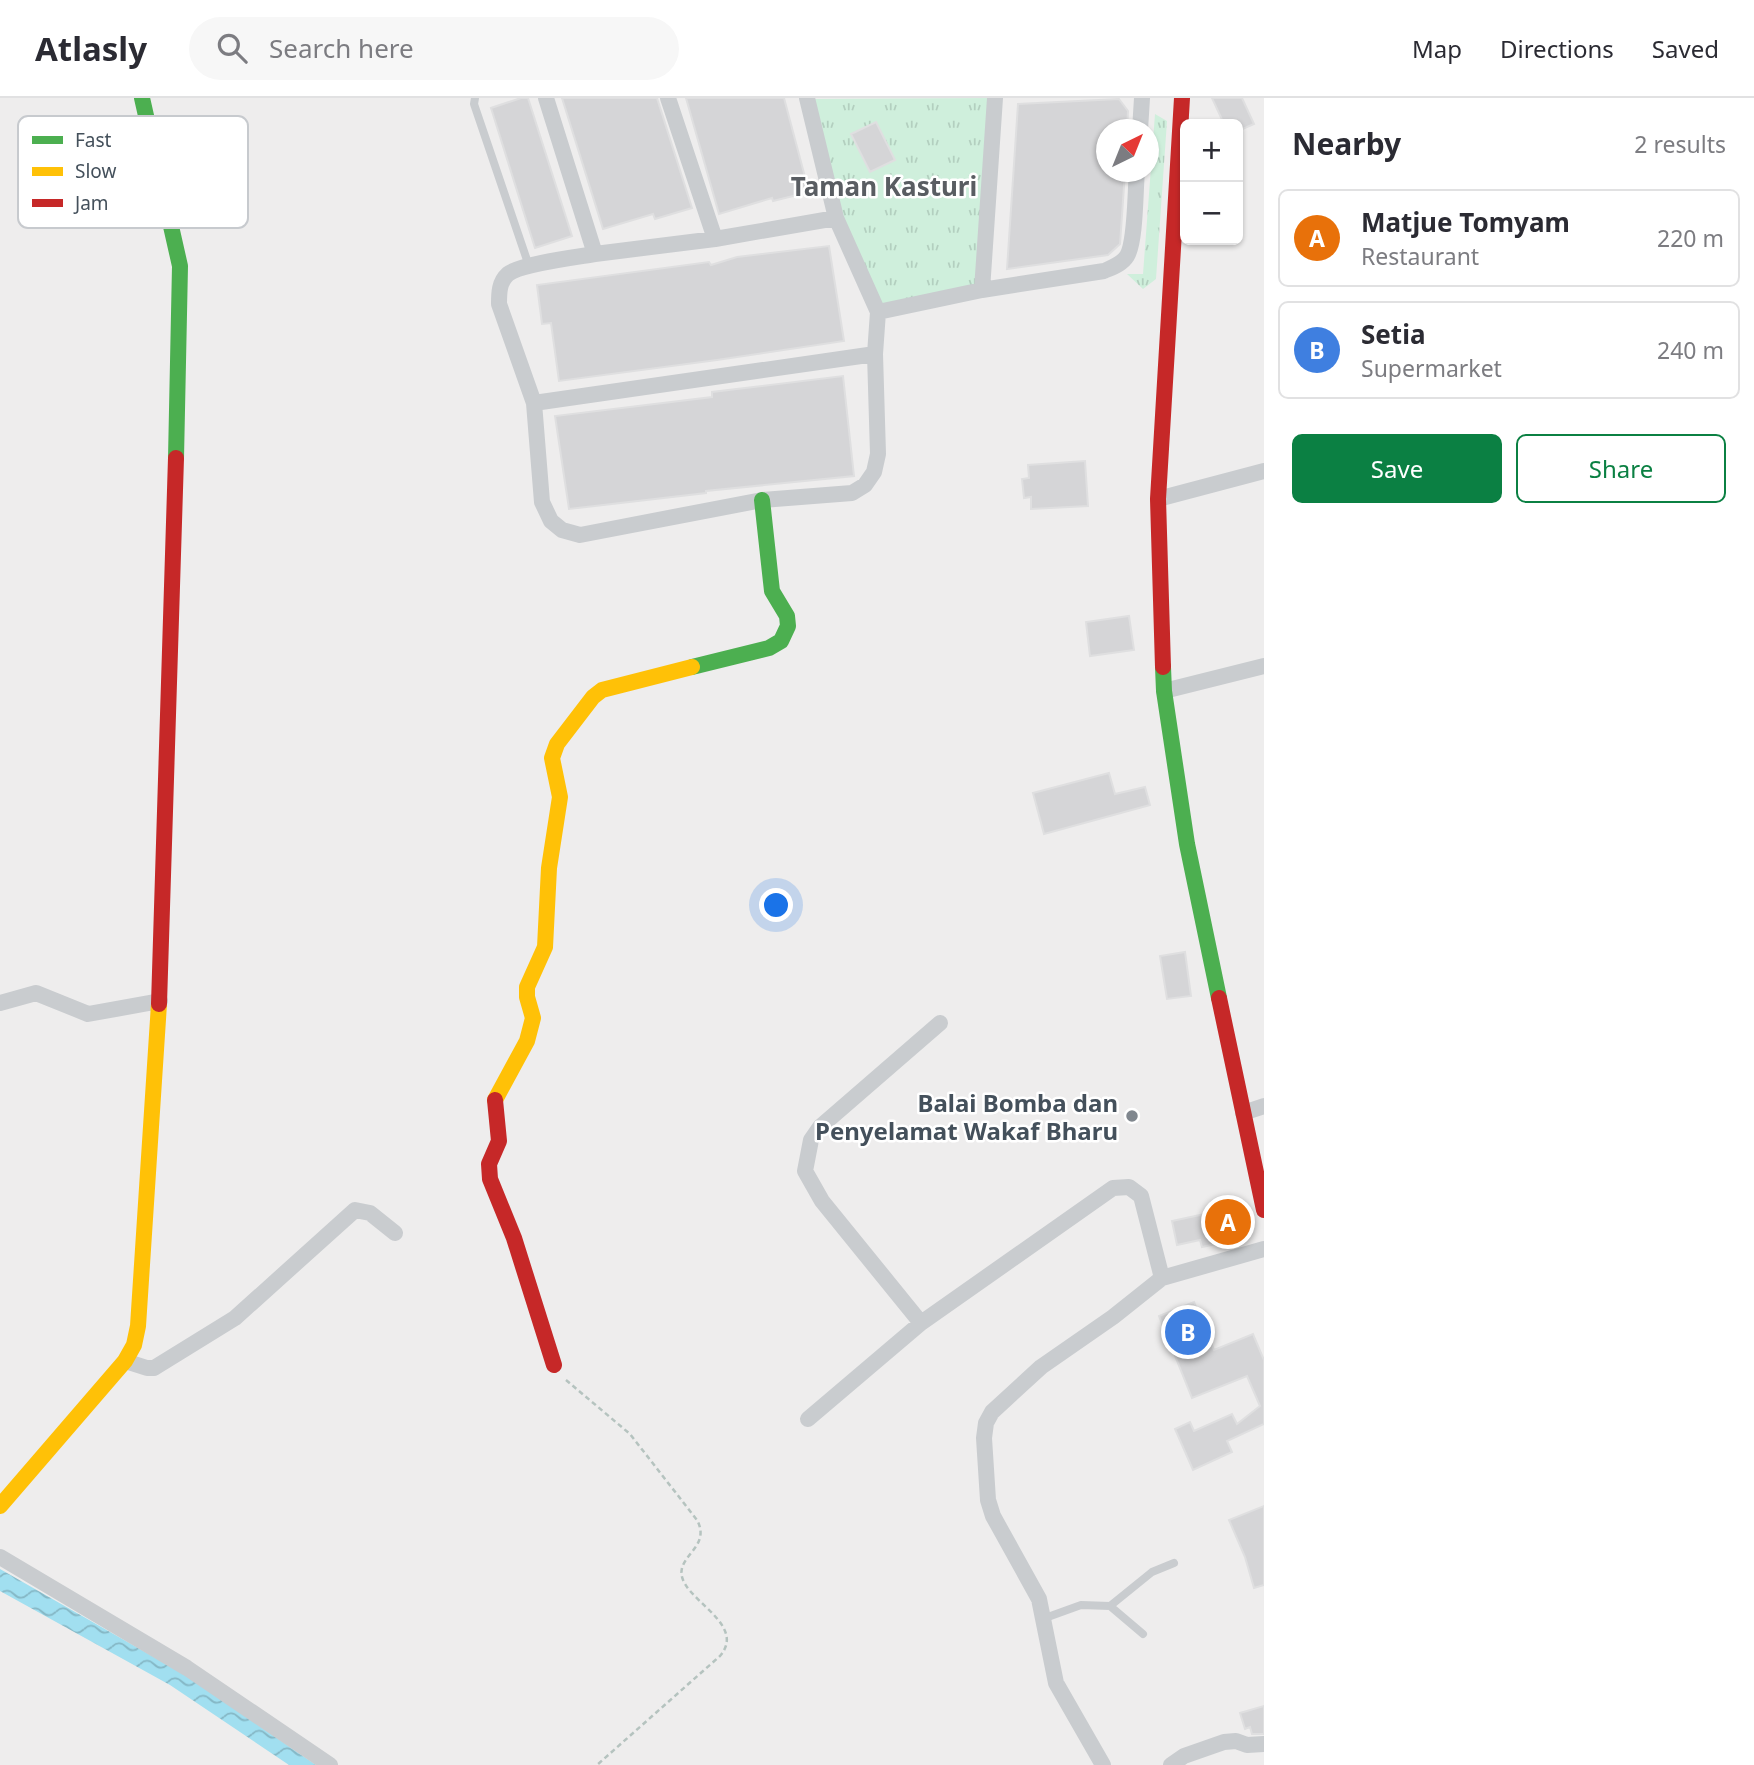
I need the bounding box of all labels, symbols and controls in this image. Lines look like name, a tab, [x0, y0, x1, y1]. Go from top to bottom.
search box	[189, 17, 679, 80]
text: Atlasly	[35, 26, 147, 71]
icon: search	[213, 29, 251, 67]
text: Search here	[269, 30, 414, 66]
text: Map	[1412, 32, 1462, 65]
text: Directions	[1500, 32, 1614, 65]
text: Saved	[1652, 32, 1719, 65]
legend	[18, 116, 248, 228]
north arrow	[1096, 119, 1159, 182]
map controls	[1180, 119, 1243, 245]
button: +	[1180, 119, 1243, 182]
text: Nearby	[1292, 123, 1401, 164]
text: Fast	[75, 127, 112, 153]
text: 2 results	[1634, 128, 1726, 160]
text: Slow	[75, 158, 116, 184]
district label: Taman Kasturi	[791, 168, 977, 204]
button: −	[1180, 182, 1243, 245]
text: Jam	[73, 190, 109, 216]
text: Matjue Tomyam	[1361, 204, 1570, 240]
text: A	[1309, 222, 1325, 254]
text: 220 m	[1657, 222, 1724, 254]
text: Restaurant	[1361, 240, 1479, 272]
text: Setia	[1361, 316, 1425, 352]
text: B	[1309, 334, 1325, 366]
text: 240 m	[1657, 334, 1724, 366]
text: Supermarket	[1361, 352, 1502, 384]
button: Save	[1292, 434, 1502, 503]
button: Share	[1516, 434, 1726, 503]
your location	[759, 888, 793, 922]
place label: Balai Bomba dan Penyelamat Wakaf Bharu	[815, 1086, 1118, 1147]
marker: Balai Bomba dan Penyelamat Wakaf Bharu	[1124, 1108, 1140, 1124]
pin: A	[1205, 1196, 1251, 1248]
pin: B	[1165, 1306, 1211, 1358]

